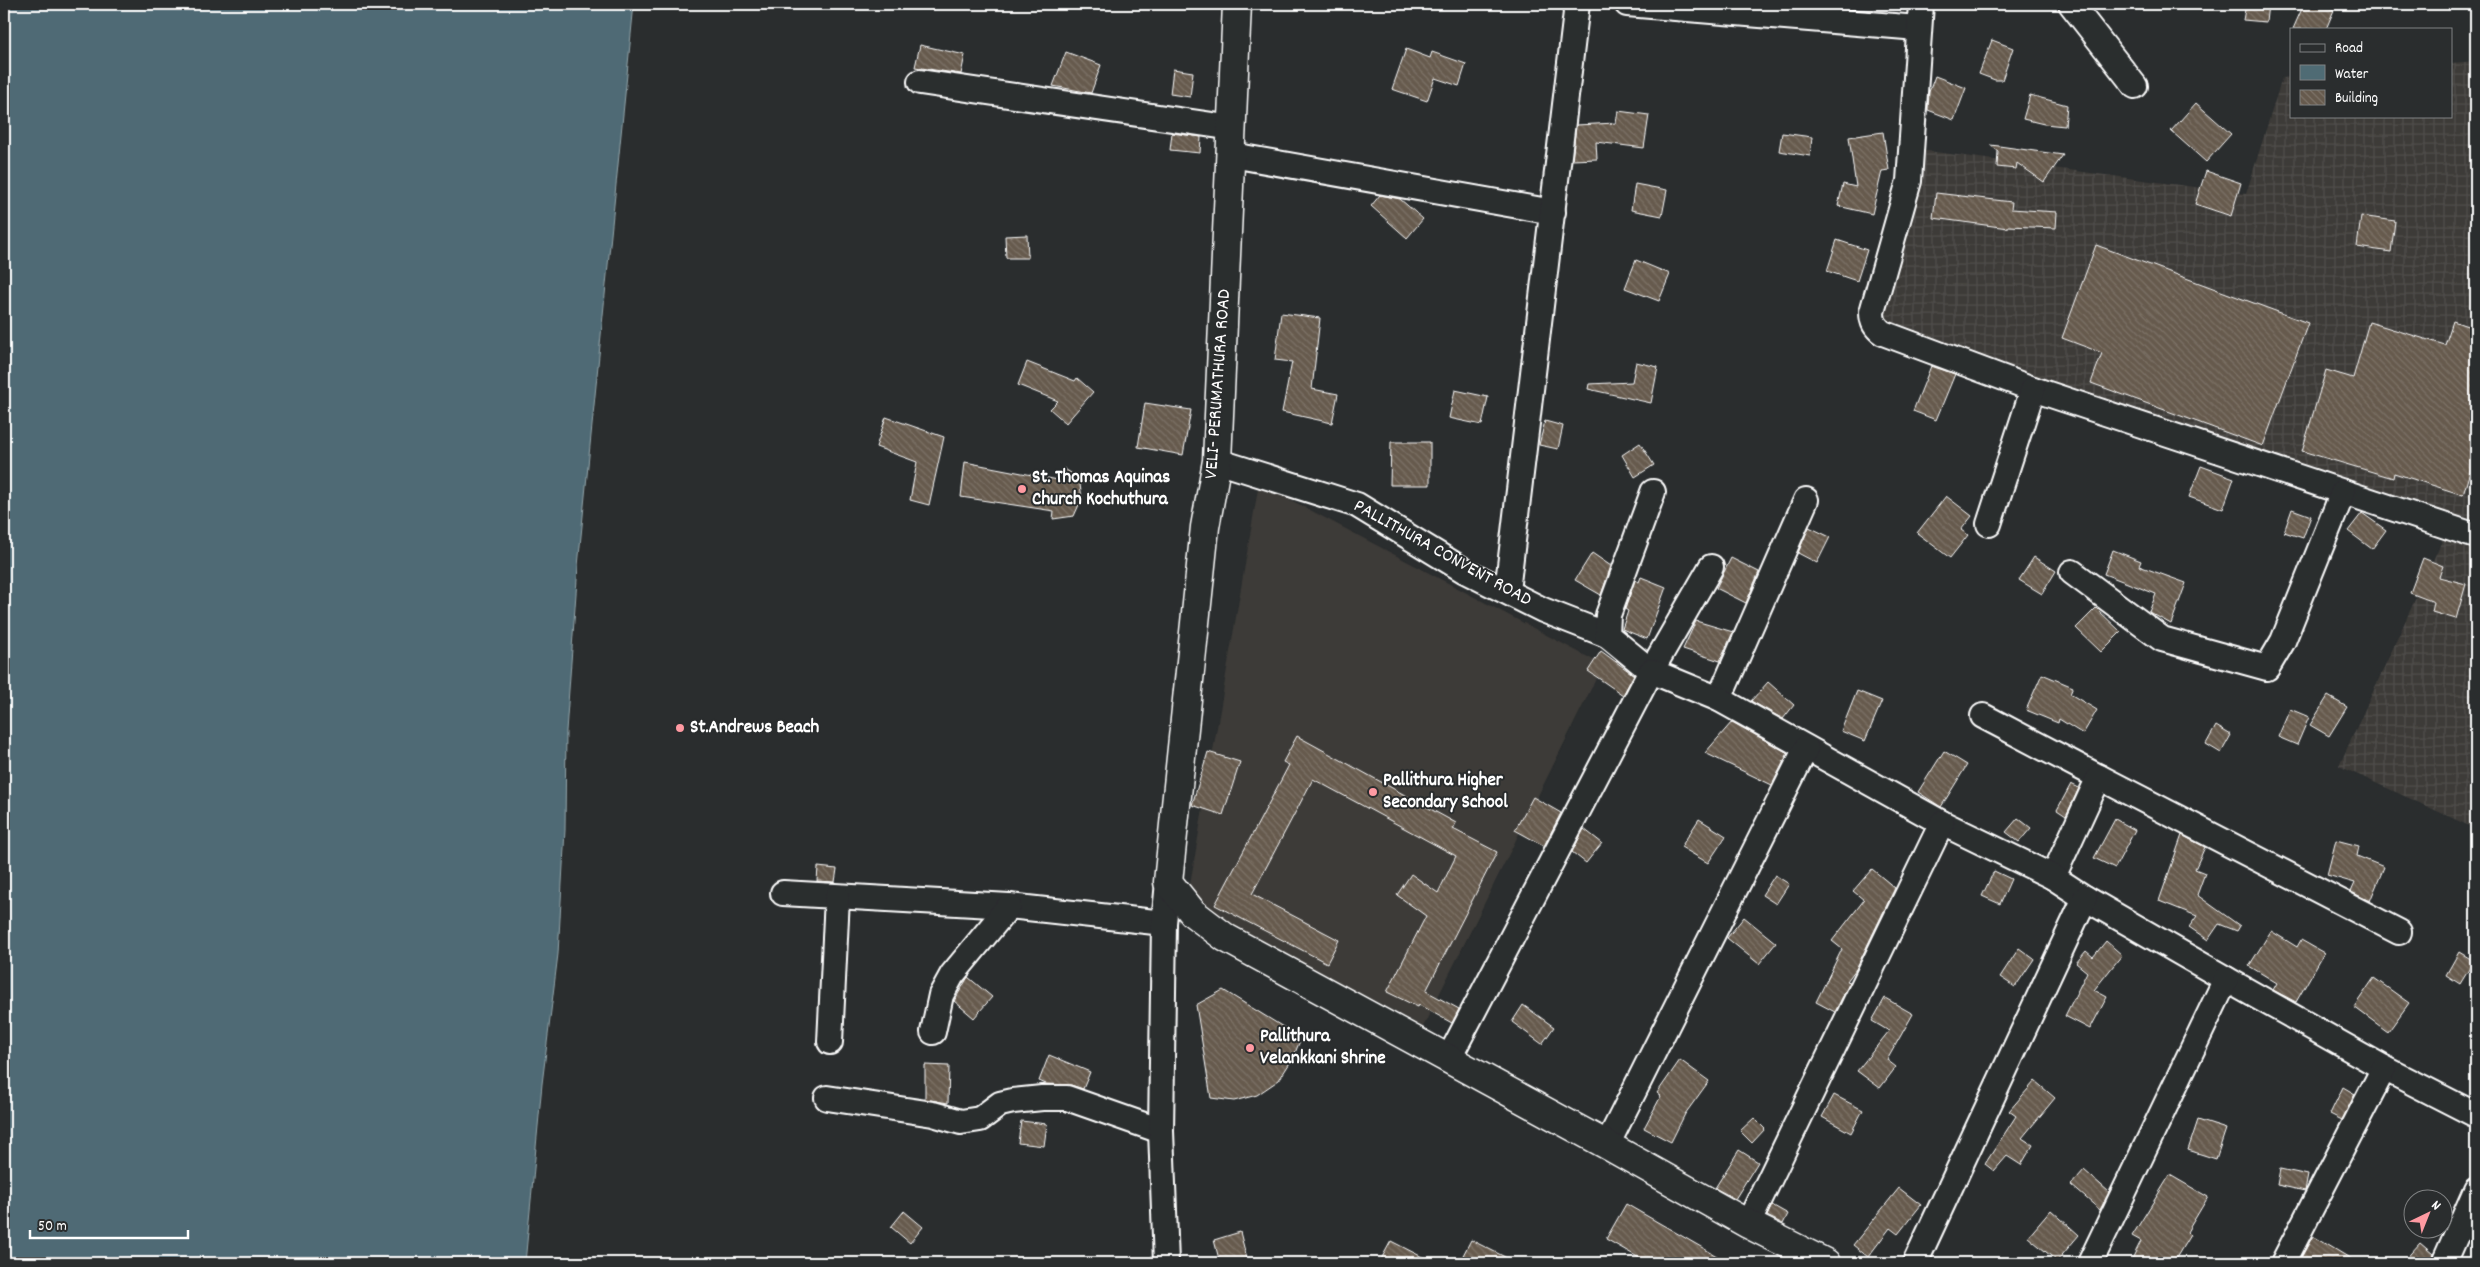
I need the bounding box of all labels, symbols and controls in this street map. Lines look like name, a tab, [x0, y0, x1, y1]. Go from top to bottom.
legend	[2290, 28, 2452, 118]
text: Road	[2335, 38, 2363, 60]
text: Water	[2335, 64, 2369, 86]
text: Building	[2335, 88, 2378, 110]
street label: VELI- PERUMATHURA ROAD	[1199, 288, 1239, 480]
place label: St. Thomas Aquinas Church Kochuthura	[1032, 465, 1170, 514]
marker: St. Thomas Aquinas Church Kochuthura	[1016, 483, 1028, 495]
street label: PALLITHURA CONVENT ROAD	[1348, 494, 1536, 614]
place label: St.Andrews Beach	[690, 715, 820, 742]
marker: St.Andrews Beach	[674, 722, 686, 734]
place label: Pallithura Higher Secondary School	[1383, 768, 1508, 817]
marker: Pallithura Higher Secondary School	[1367, 786, 1379, 798]
place label: Pallithura Velankkani Shrine	[1260, 1024, 1386, 1073]
marker: Pallithura Velankkani Shrine	[1244, 1042, 1256, 1054]
north arrow	[2402, 1190, 2452, 1240]
text: N	[2426, 1196, 2445, 1216]
scale bar	[30, 1207, 188, 1239]
text: 50 m	[38, 1216, 67, 1238]

